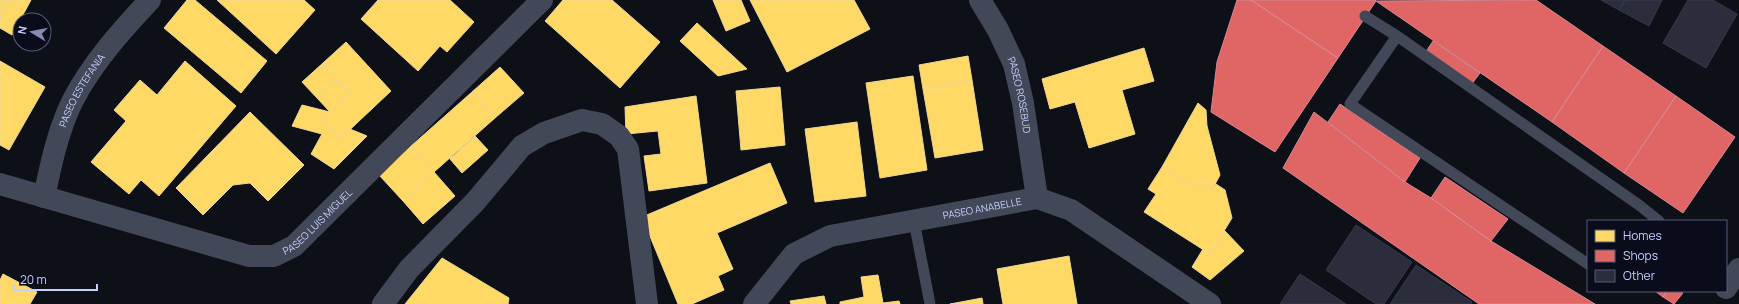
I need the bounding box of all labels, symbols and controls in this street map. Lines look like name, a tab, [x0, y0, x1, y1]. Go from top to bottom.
north arrow	[12, 12, 52, 52]
text: N	[14, 25, 30, 35]
street label: PASEO ESTEFANIA	[55, 50, 108, 129]
street label: PASEO ROSEBUD	[1004, 54, 1034, 134]
street label: PASEO LUIS MIGUEL	[280, 185, 355, 258]
street label: PASEO ANABELLE	[942, 194, 1023, 222]
legend	[1587, 220, 1727, 292]
text: Homes	[1623, 227, 1662, 244]
text: Shops	[1623, 247, 1658, 264]
scale bar	[14, 266, 97, 292]
text: Other	[1623, 267, 1656, 284]
text: 20 m	[20, 271, 47, 288]

